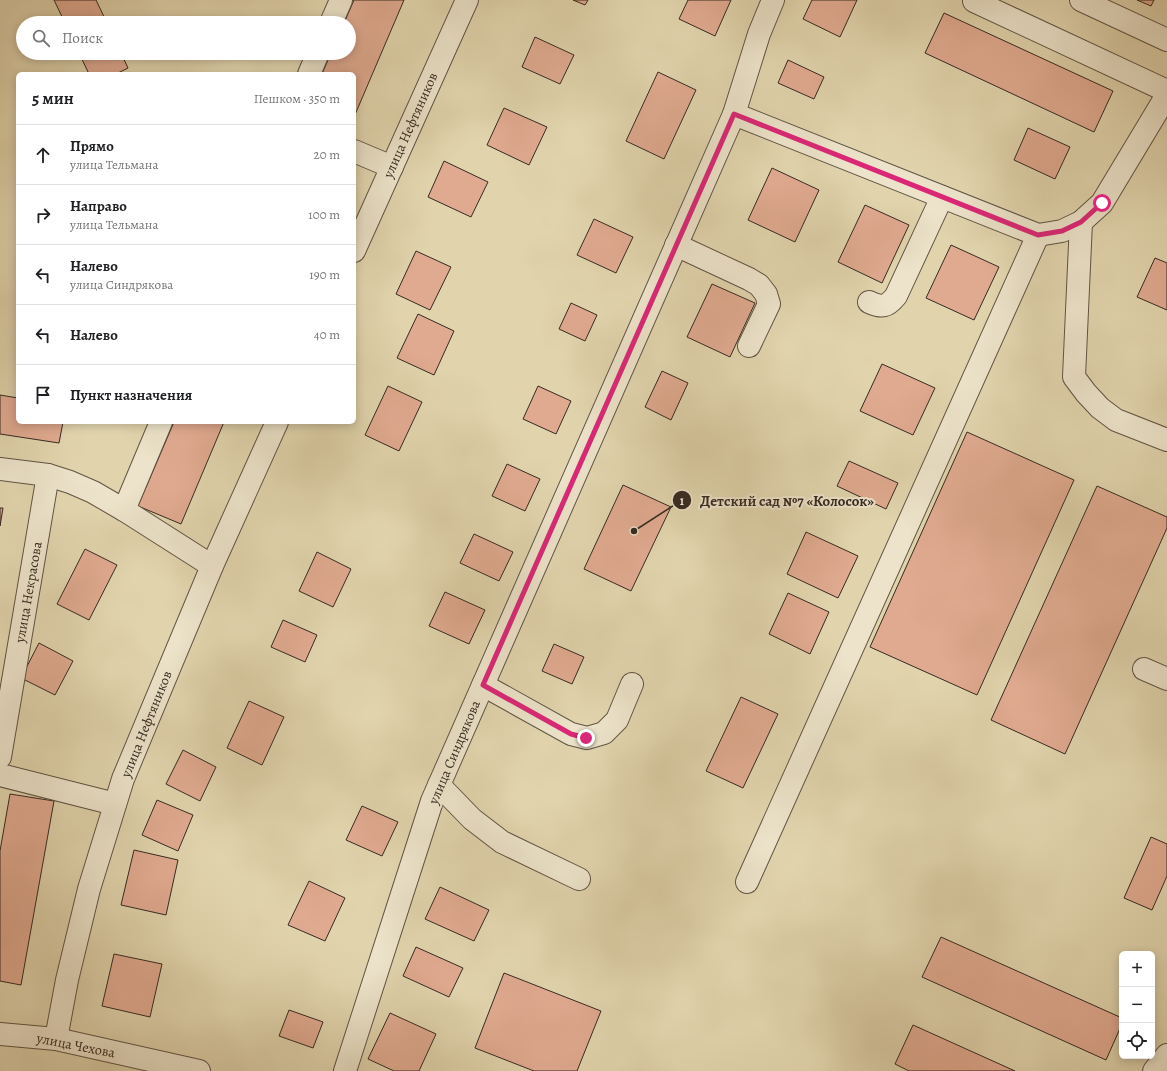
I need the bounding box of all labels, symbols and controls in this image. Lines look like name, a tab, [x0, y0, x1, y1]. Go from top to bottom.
search box	[16, 16, 356, 60]
icon: search	[30, 27, 52, 49]
text: Поиск	[62, 28, 103, 48]
street label: улица Нефтяников	[378, 69, 442, 182]
text: 5 мин	[32, 87, 74, 110]
text: Пешком · 350 m	[254, 90, 340, 107]
text: Прямо	[70, 136, 114, 156]
icon: ahead	[32, 144, 54, 166]
text: 20 m	[314, 146, 340, 163]
text: улица Тельмана	[70, 156, 158, 173]
route start	[1093, 194, 1111, 212]
text: Направо	[70, 196, 127, 216]
icon: right	[32, 204, 54, 226]
text: 100 m	[308, 206, 340, 223]
text: улица Тельмана	[70, 216, 158, 233]
text: Налево	[70, 256, 118, 276]
icon: left	[32, 264, 54, 286]
text: 190 m	[309, 266, 340, 283]
text: улица Синдрякова	[70, 276, 173, 293]
icon: left	[32, 324, 54, 346]
text: Налево	[70, 325, 118, 345]
text: 40 m	[314, 326, 340, 343]
icon: arrive	[32, 384, 54, 406]
text: Пункт назначения	[70, 385, 192, 405]
callout: Детский сад №7 «Колосок»	[672, 487, 882, 514]
text: Детский сад №7 «Колосок»	[700, 491, 874, 511]
text: 1	[680, 493, 685, 509]
street label: улица Некрасова	[10, 540, 47, 645]
street label: улица Нефтяников	[116, 668, 177, 781]
street label: улица Синдрякова	[424, 697, 485, 808]
route end	[577, 729, 595, 747]
map controls	[1119, 951, 1155, 1059]
button: +	[1119, 951, 1155, 987]
button: −	[1119, 987, 1155, 1023]
button: locate	[1119, 1023, 1155, 1059]
street label: улица Чехова	[34, 1028, 117, 1063]

